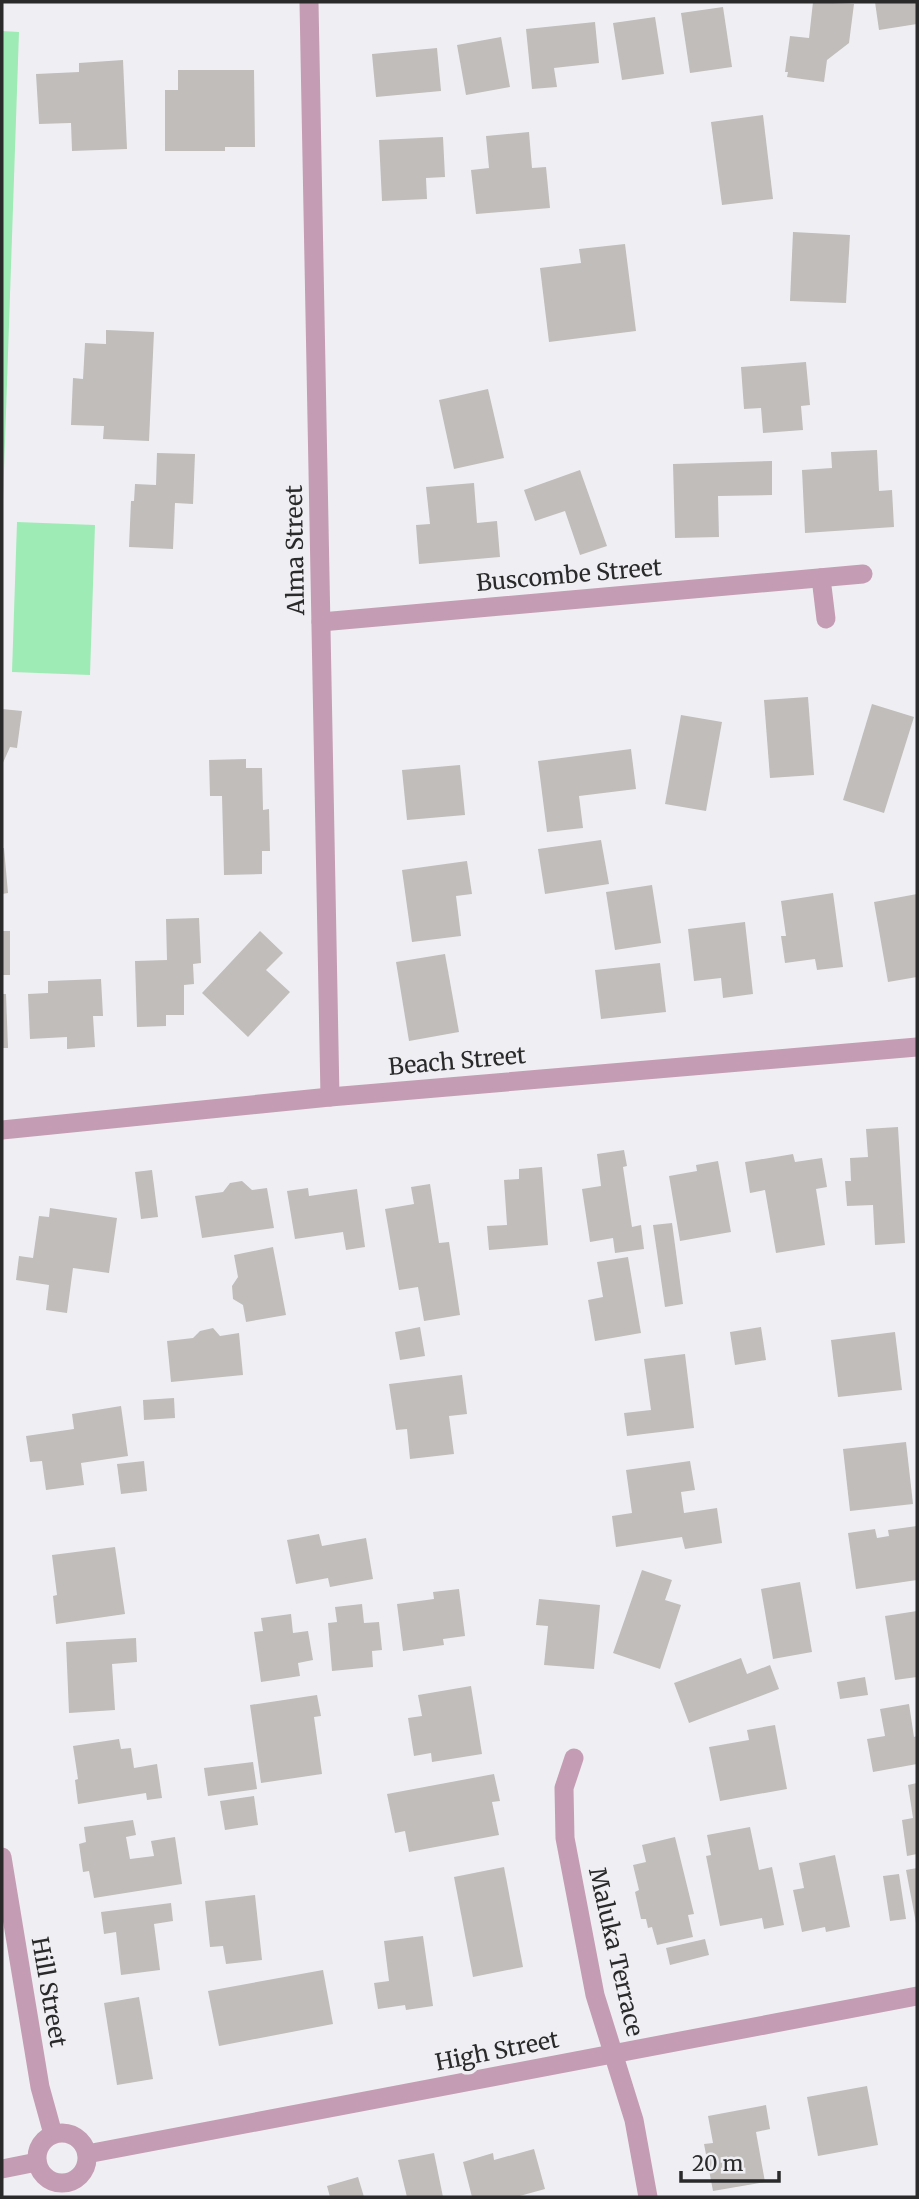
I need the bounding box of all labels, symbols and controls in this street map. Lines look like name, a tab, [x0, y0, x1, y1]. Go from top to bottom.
street label: Alma Street	[279, 485, 310, 616]
street label: Buscombe Street	[475, 552, 663, 597]
street label: Beach Street	[387, 1040, 527, 1081]
street label: Maluka Terrace	[583, 1865, 650, 2039]
street label: Hill Street	[26, 1935, 73, 2049]
street label: High Street	[432, 2024, 561, 2077]
scale bar	[681, 2140, 779, 2184]
text: 20 m	[692, 2150, 744, 2177]

